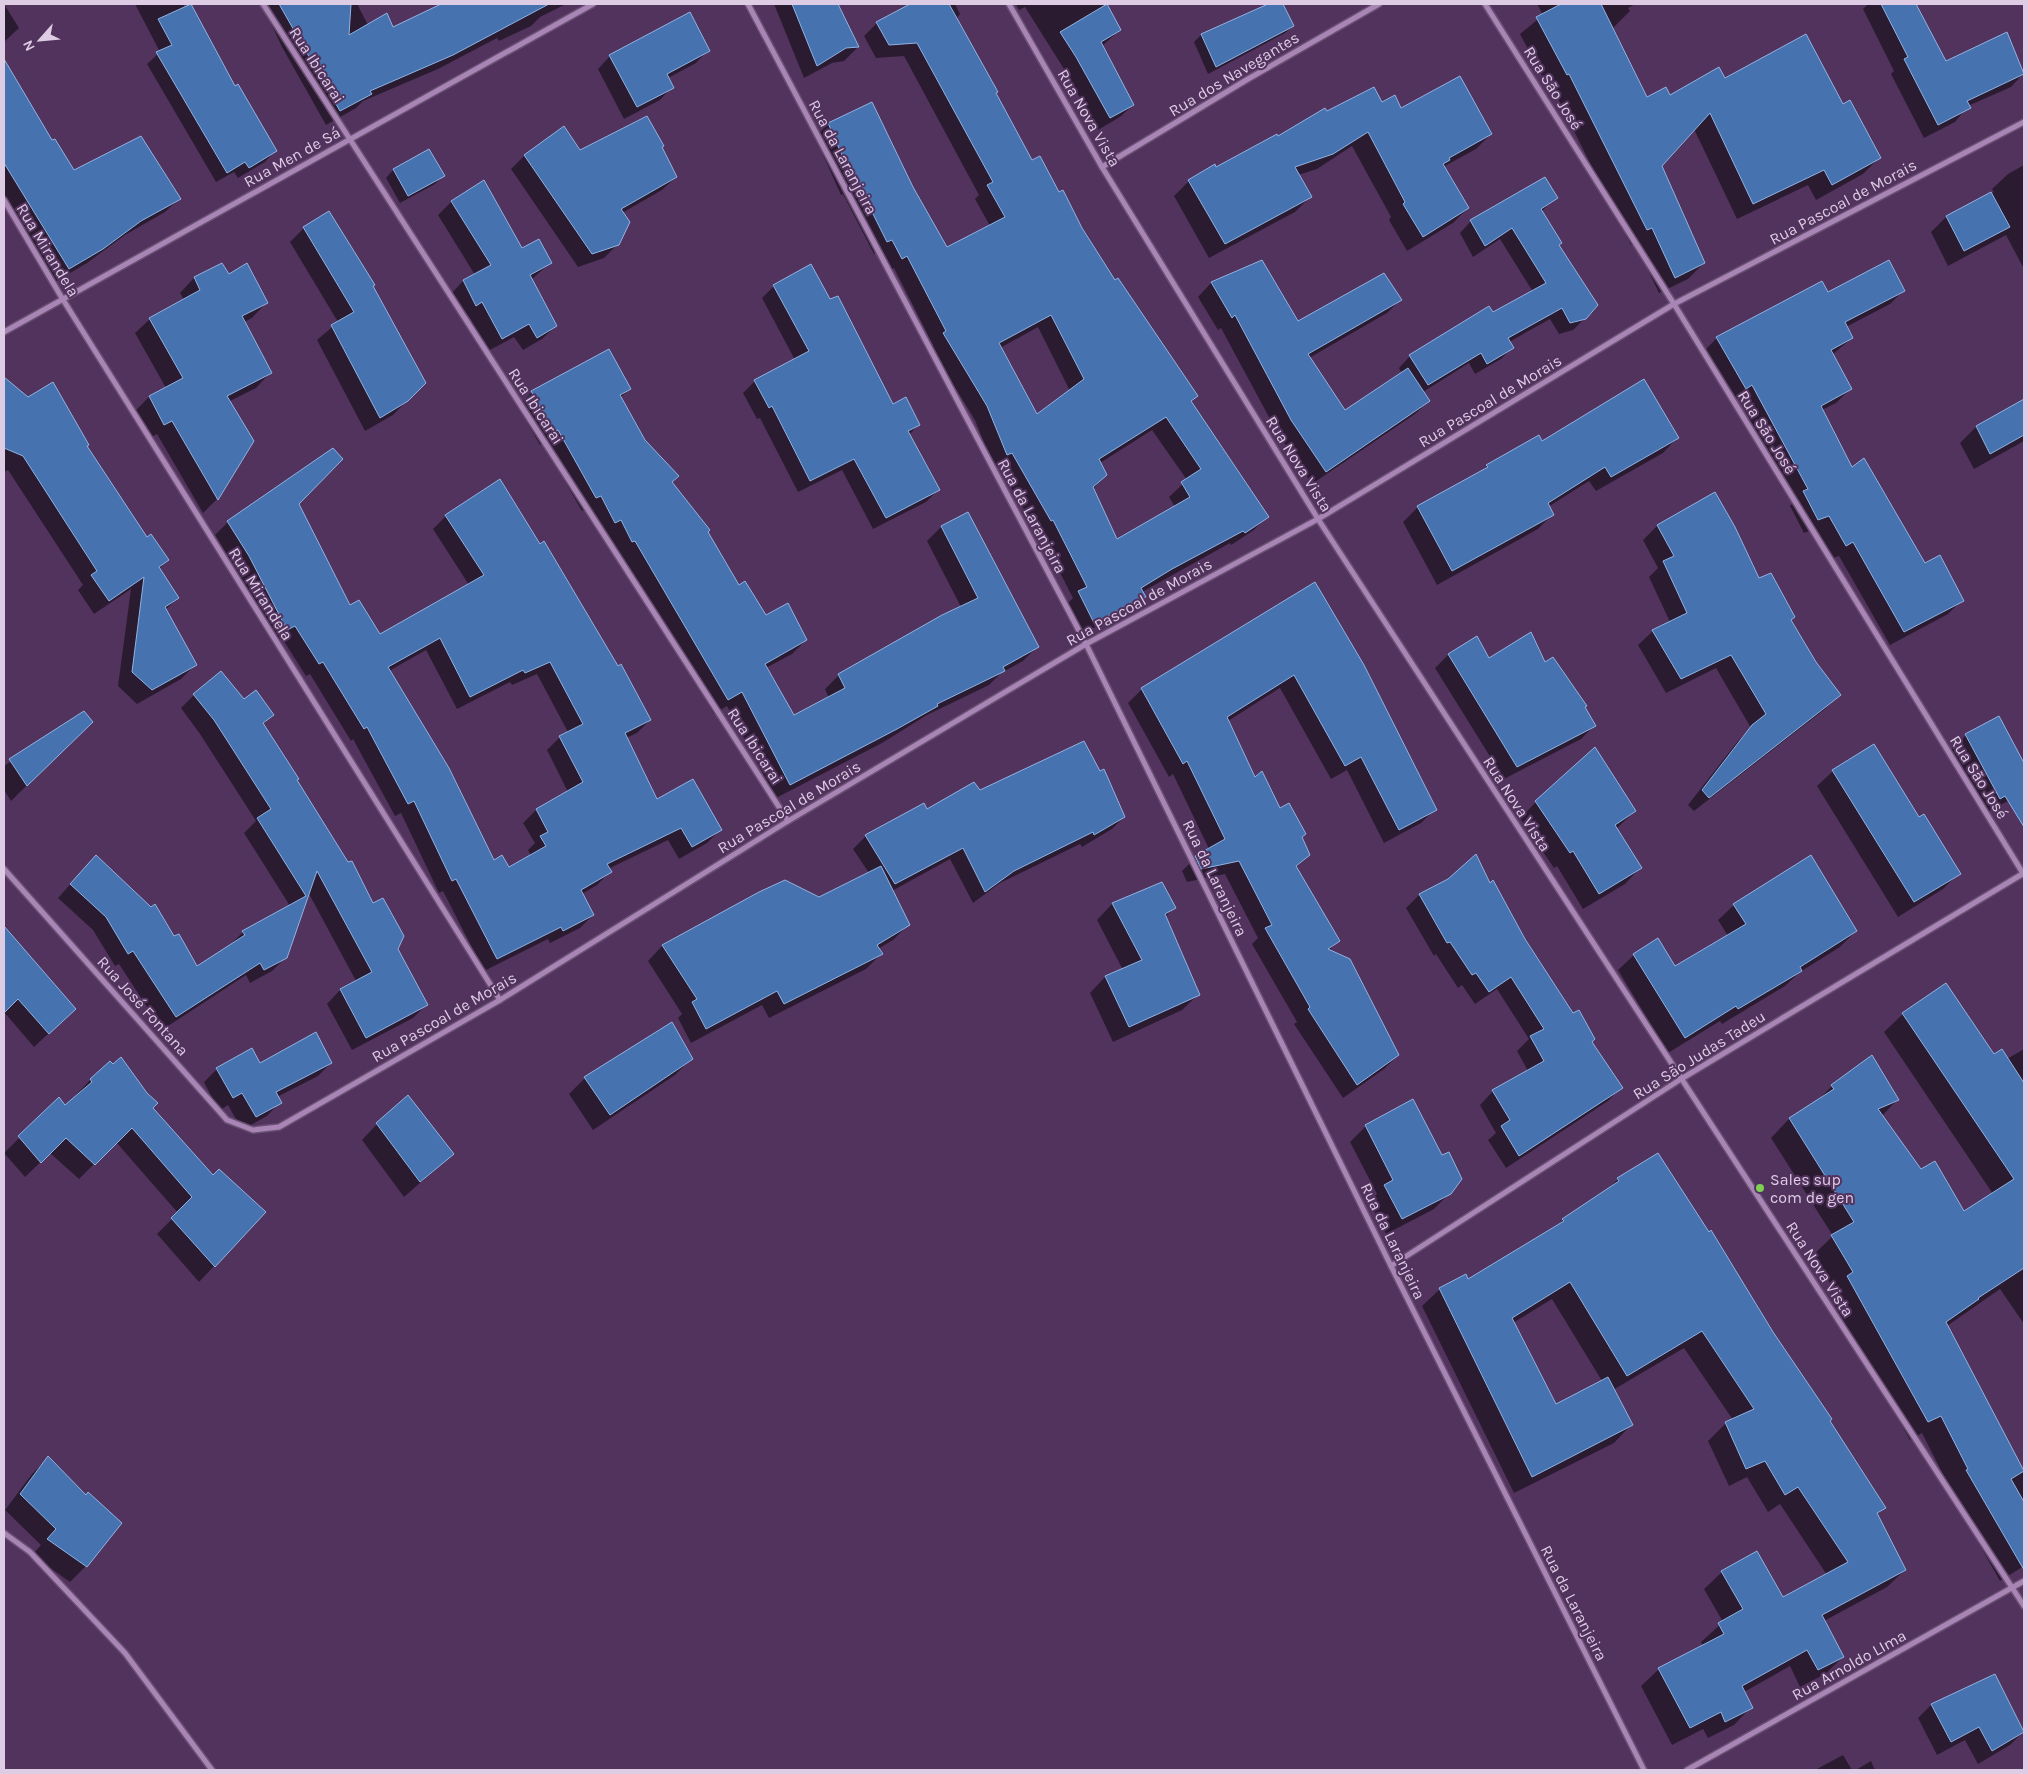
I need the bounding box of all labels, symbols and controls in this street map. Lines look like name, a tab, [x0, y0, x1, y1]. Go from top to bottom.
north arrow	[15, 15, 65, 65]
street label: Rua Ibicarai	[285, 23, 349, 107]
street label: Rua dos Navegantes	[1165, 28, 1303, 120]
text: N	[19, 37, 39, 54]
street label: Rua São José	[1520, 43, 1586, 133]
street label: Rua Nova Vista	[1053, 66, 1125, 170]
street label: Rua da Laranjeira	[805, 96, 881, 218]
street label: Rua Men de Sá	[240, 123, 344, 191]
street label: Rua Pascoal de Morais	[1766, 155, 1920, 249]
street label: Rua Mirandela	[13, 200, 83, 300]
street label: Rua Pascoal de Morais	[1415, 351, 1565, 451]
street label: Rua Ibicarai	[504, 364, 568, 448]
street label: Rua São José	[1734, 387, 1800, 477]
street label: Rua Nova Vista	[1262, 413, 1336, 515]
street label: Rua da Laranjeira	[994, 455, 1070, 577]
street label: Rua Mirandela	[225, 544, 297, 644]
street label: Rua Pascoal de Morais	[1063, 554, 1215, 650]
street label: Rua Ibicarai	[723, 704, 787, 788]
street label: Rua São José	[1946, 732, 2012, 822]
street label: Rua Nova Vista	[1479, 753, 1555, 855]
street label: Rua Pascoal de Morais	[714, 757, 864, 857]
street label: Rua da Laranjeira	[1179, 817, 1251, 939]
street label: Rua José Fontana	[93, 952, 193, 1060]
street label: Rua Pascoal de Morais	[368, 968, 520, 1066]
street label: Rua São Judas Tadeu	[1629, 1007, 1769, 1103]
place label: Sales sup com de gen	[1770, 1170, 1854, 1207]
street label: Rua da Laranjeira	[1357, 1180, 1429, 1302]
marker: Sales sup com de gen	[1754, 1182, 1766, 1194]
street label: Rua Nova Vista	[1782, 1218, 1858, 1320]
street label: Rua da Laranjeira	[1537, 1542, 1611, 1664]
street label: Rua Arnoldo LIma	[1789, 1626, 1909, 1704]

